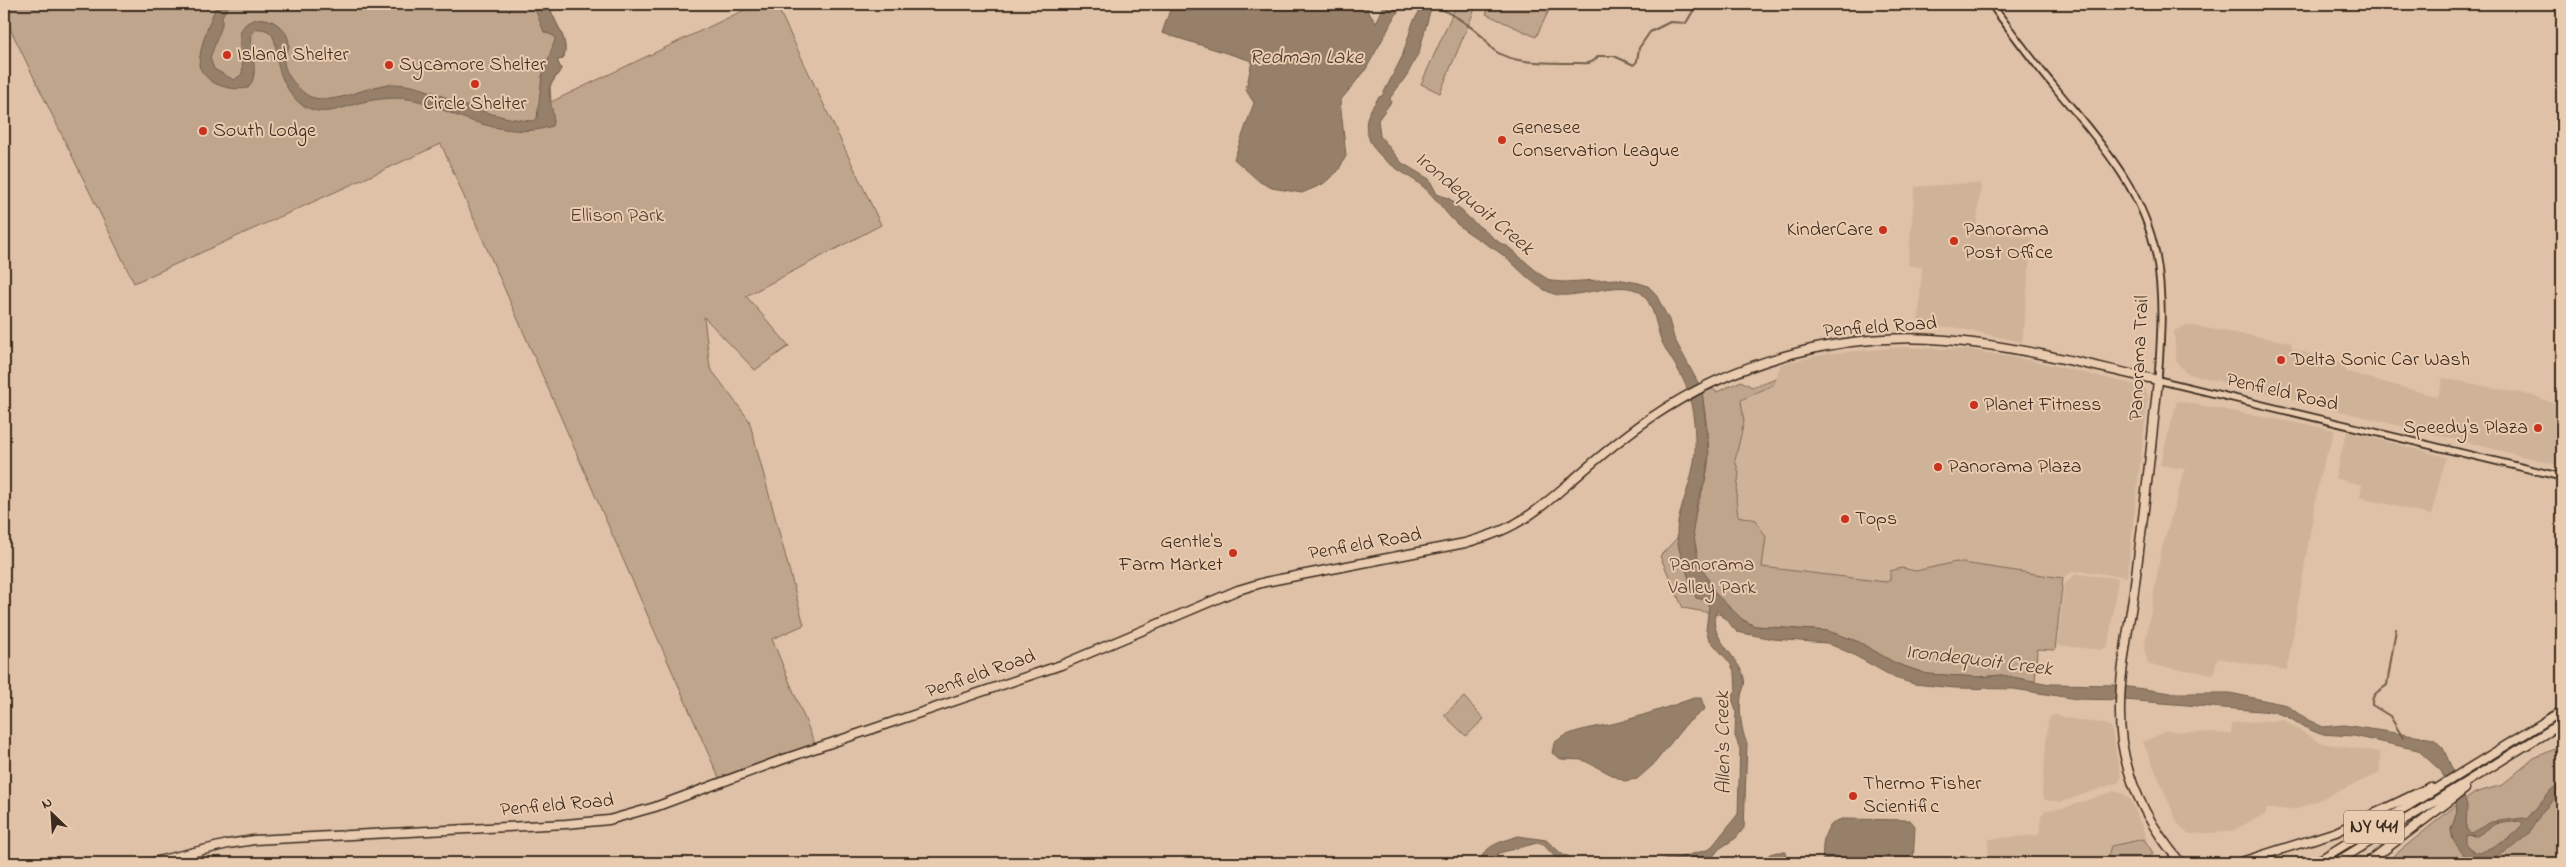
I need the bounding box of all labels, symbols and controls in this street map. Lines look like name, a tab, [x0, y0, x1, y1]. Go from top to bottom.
place label: Island Shelter	[237, 41, 349, 70]
water label: Redman Lake	[1249, 43, 1364, 73]
marker: Island Shelter	[221, 49, 233, 61]
place label: Sycamore Shelter	[399, 51, 547, 80]
marker: Sycamore Shelter	[383, 59, 395, 71]
marker: Circle Shelter	[469, 78, 481, 90]
place label: Circle Shelter	[423, 90, 528, 119]
place label: Genesee Conservation League	[1512, 114, 1679, 167]
place label: South Lodge	[213, 117, 316, 147]
marker: South Lodge	[197, 125, 209, 137]
marker: Genesee Conservation League	[1496, 134, 1508, 146]
water label: Irondequoit Creek	[1408, 145, 1541, 263]
park label: Ellison Park	[570, 202, 664, 231]
place label: KinderCare	[1787, 216, 1873, 245]
place label: Panorama Post Office	[1964, 216, 2053, 268]
marker: KinderCare	[1877, 224, 1889, 236]
marker: Panorama Post Office	[1948, 235, 1960, 247]
street label: Panorama Trail	[2122, 295, 2158, 421]
street label: Penfield Road	[1822, 310, 1938, 346]
place label: Delta Sonic Car Wash	[2290, 346, 2470, 375]
marker: Delta Sonic Car Wash	[2275, 354, 2287, 366]
street label: Penfield Road	[2223, 366, 2341, 420]
place label: Planet Fitness	[1984, 391, 2102, 420]
marker: Planet Fitness	[1968, 399, 1980, 411]
place label: Speedy's Plaza	[2403, 414, 2528, 443]
marker: Speedy's Plaza	[2532, 422, 2544, 434]
place label: Panorama Plaza	[1948, 453, 2081, 482]
marker: Panorama Plaza	[1932, 461, 1944, 473]
place label: Tops	[1855, 505, 1897, 534]
marker: Tops	[1839, 513, 1851, 525]
street label: Penfield Road	[1306, 521, 1424, 569]
place label: Gentle's Farm Market	[1118, 528, 1223, 580]
marker: Gentle's Farm Market	[1227, 547, 1239, 559]
park label: Panorama Valley Park	[1667, 551, 1756, 603]
water label: Irondequoit Creek	[1904, 637, 2055, 685]
street label: Penfield Road	[922, 643, 1040, 707]
water label: Allen's Creek	[1708, 690, 1740, 795]
place label: Thermo Fisher Scientific	[1863, 770, 1982, 822]
street label: Penfield Road	[499, 787, 615, 825]
north arrow	[28, 790, 78, 840]
marker: Thermo Fisher Scientific	[1847, 790, 1859, 802]
text: N	[38, 792, 56, 815]
road number: NY 441	[2344, 810, 2404, 844]

